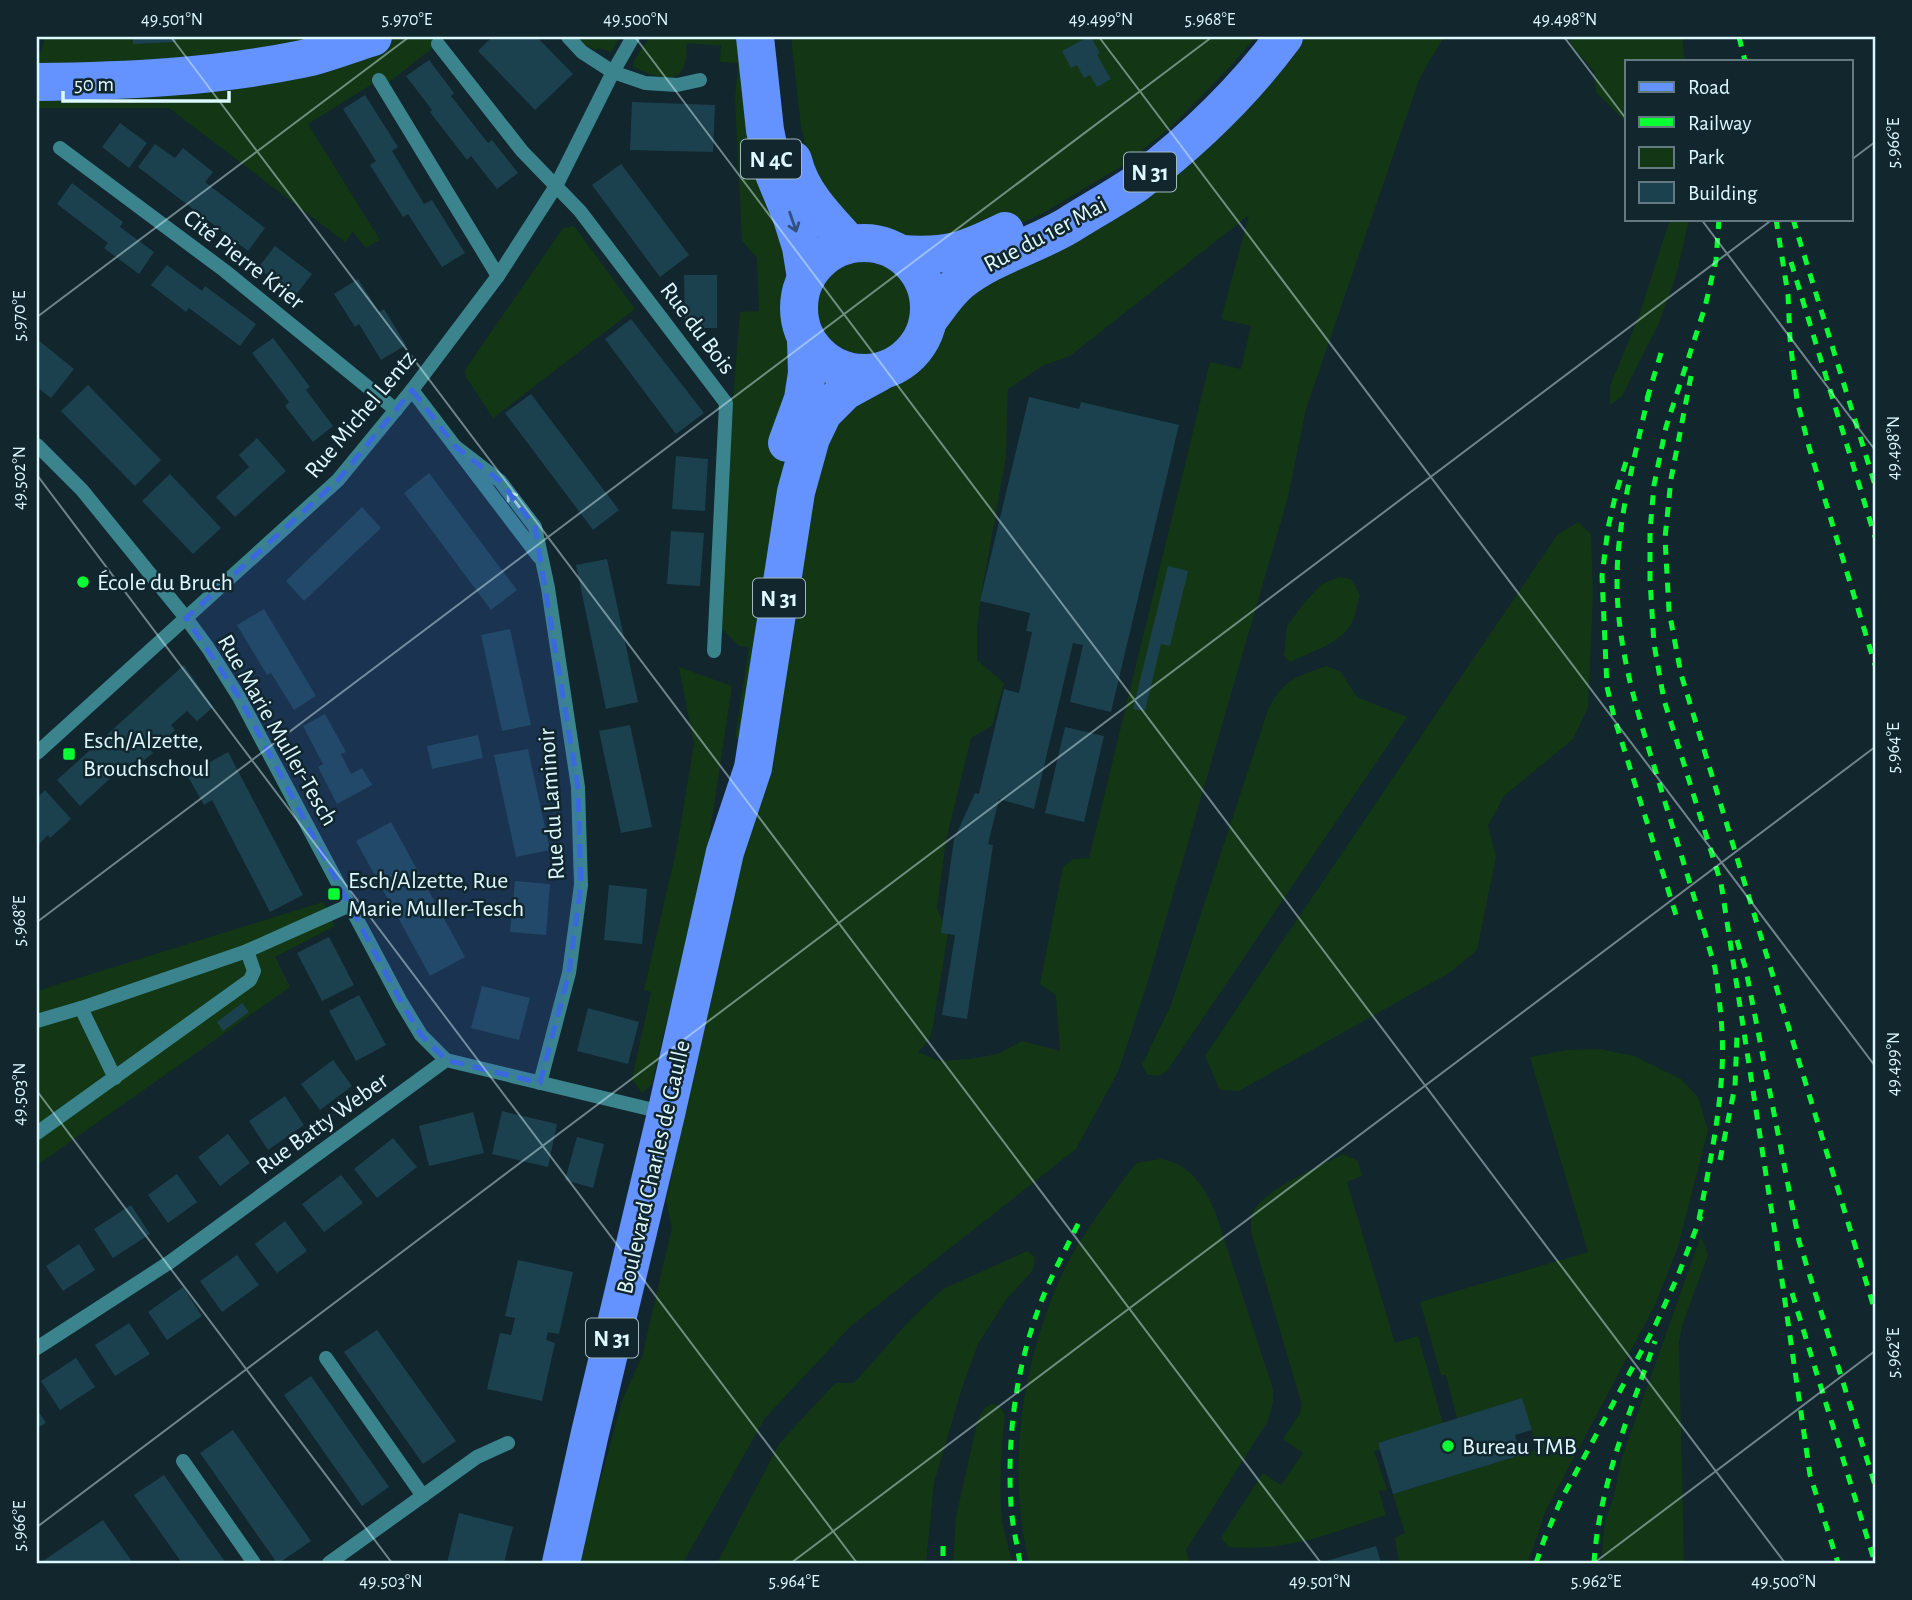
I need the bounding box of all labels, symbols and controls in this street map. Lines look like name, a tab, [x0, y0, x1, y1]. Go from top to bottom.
text: 49.501°N	[141, 11, 203, 29]
text: 5.970°E	[381, 11, 433, 29]
text: 49.500°N	[603, 11, 669, 29]
text: 49.499°N	[1069, 11, 1133, 29]
text: 5.968°E	[1184, 11, 1236, 29]
text: 49.498°N	[1533, 11, 1597, 29]
scale bar	[63, 60, 229, 104]
legend	[1625, 60, 1853, 220]
text: 50 m	[74, 74, 114, 95]
text: Road	[1688, 77, 1730, 98]
text: Railway	[1688, 113, 1751, 134]
text: 5.966°E	[1885, 117, 1903, 168]
road number: N 4C	[741, 140, 801, 178]
text: Park	[1688, 147, 1725, 168]
road number: N 31	[1124, 153, 1176, 192]
text: Building	[1688, 183, 1758, 204]
street label: Rue du 1er Mai	[980, 193, 1111, 277]
street label: Cité Pierre Krier	[179, 205, 308, 314]
one-way arrow	[788, 211, 800, 233]
street label: Rue du Bois	[655, 278, 739, 379]
text: 5.970°E	[11, 290, 29, 342]
street label: Rue Michel Lentz	[301, 346, 421, 483]
text: 49.498°N	[1885, 416, 1903, 480]
text: 49.502°N	[11, 446, 29, 510]
one-way arrow	[507, 491, 521, 510]
place label: École du Bruch	[97, 569, 233, 595]
marker: École du Bruch	[75, 574, 91, 590]
road number: N 31	[753, 578, 805, 618]
street label: Rue Marie Muller-Tesch	[213, 631, 342, 830]
text: 5.964°E	[1885, 722, 1903, 774]
street label: Rue du Laminoir	[535, 727, 569, 881]
place label: Esch/Alzette, Brouchschoul	[83, 729, 210, 781]
marker: Esch/Alzette, Brouchschoul	[61, 746, 77, 762]
place label: Esch/Alzette, Rue Marie Muller-Tesch	[348, 869, 524, 921]
marker: Esch/Alzette, Rue Marie Muller-Tesch	[326, 886, 342, 902]
text: 5.968°E	[11, 895, 29, 947]
text: 49.499°N	[1885, 1032, 1903, 1096]
street label: Boulevard Charles de Gaulle	[613, 1038, 695, 1296]
text: 49.503°N	[11, 1062, 29, 1126]
street label: Rue Batty Weber	[252, 1068, 393, 1179]
road number: N 31	[586, 1318, 638, 1358]
text: 5.962°E	[1885, 1327, 1903, 1378]
place label: Bureau TMB	[1462, 1435, 1577, 1459]
marker: Bureau TMB	[1440, 1438, 1456, 1454]
text: 5.966°E	[11, 1500, 29, 1551]
text: 49.503°N	[359, 1573, 423, 1591]
text: 5.964°E	[768, 1573, 820, 1591]
text: 49.501°N	[1289, 1573, 1351, 1591]
text: 5.962°E	[1571, 1573, 1622, 1591]
text: 49.500°N	[1751, 1573, 1817, 1591]

